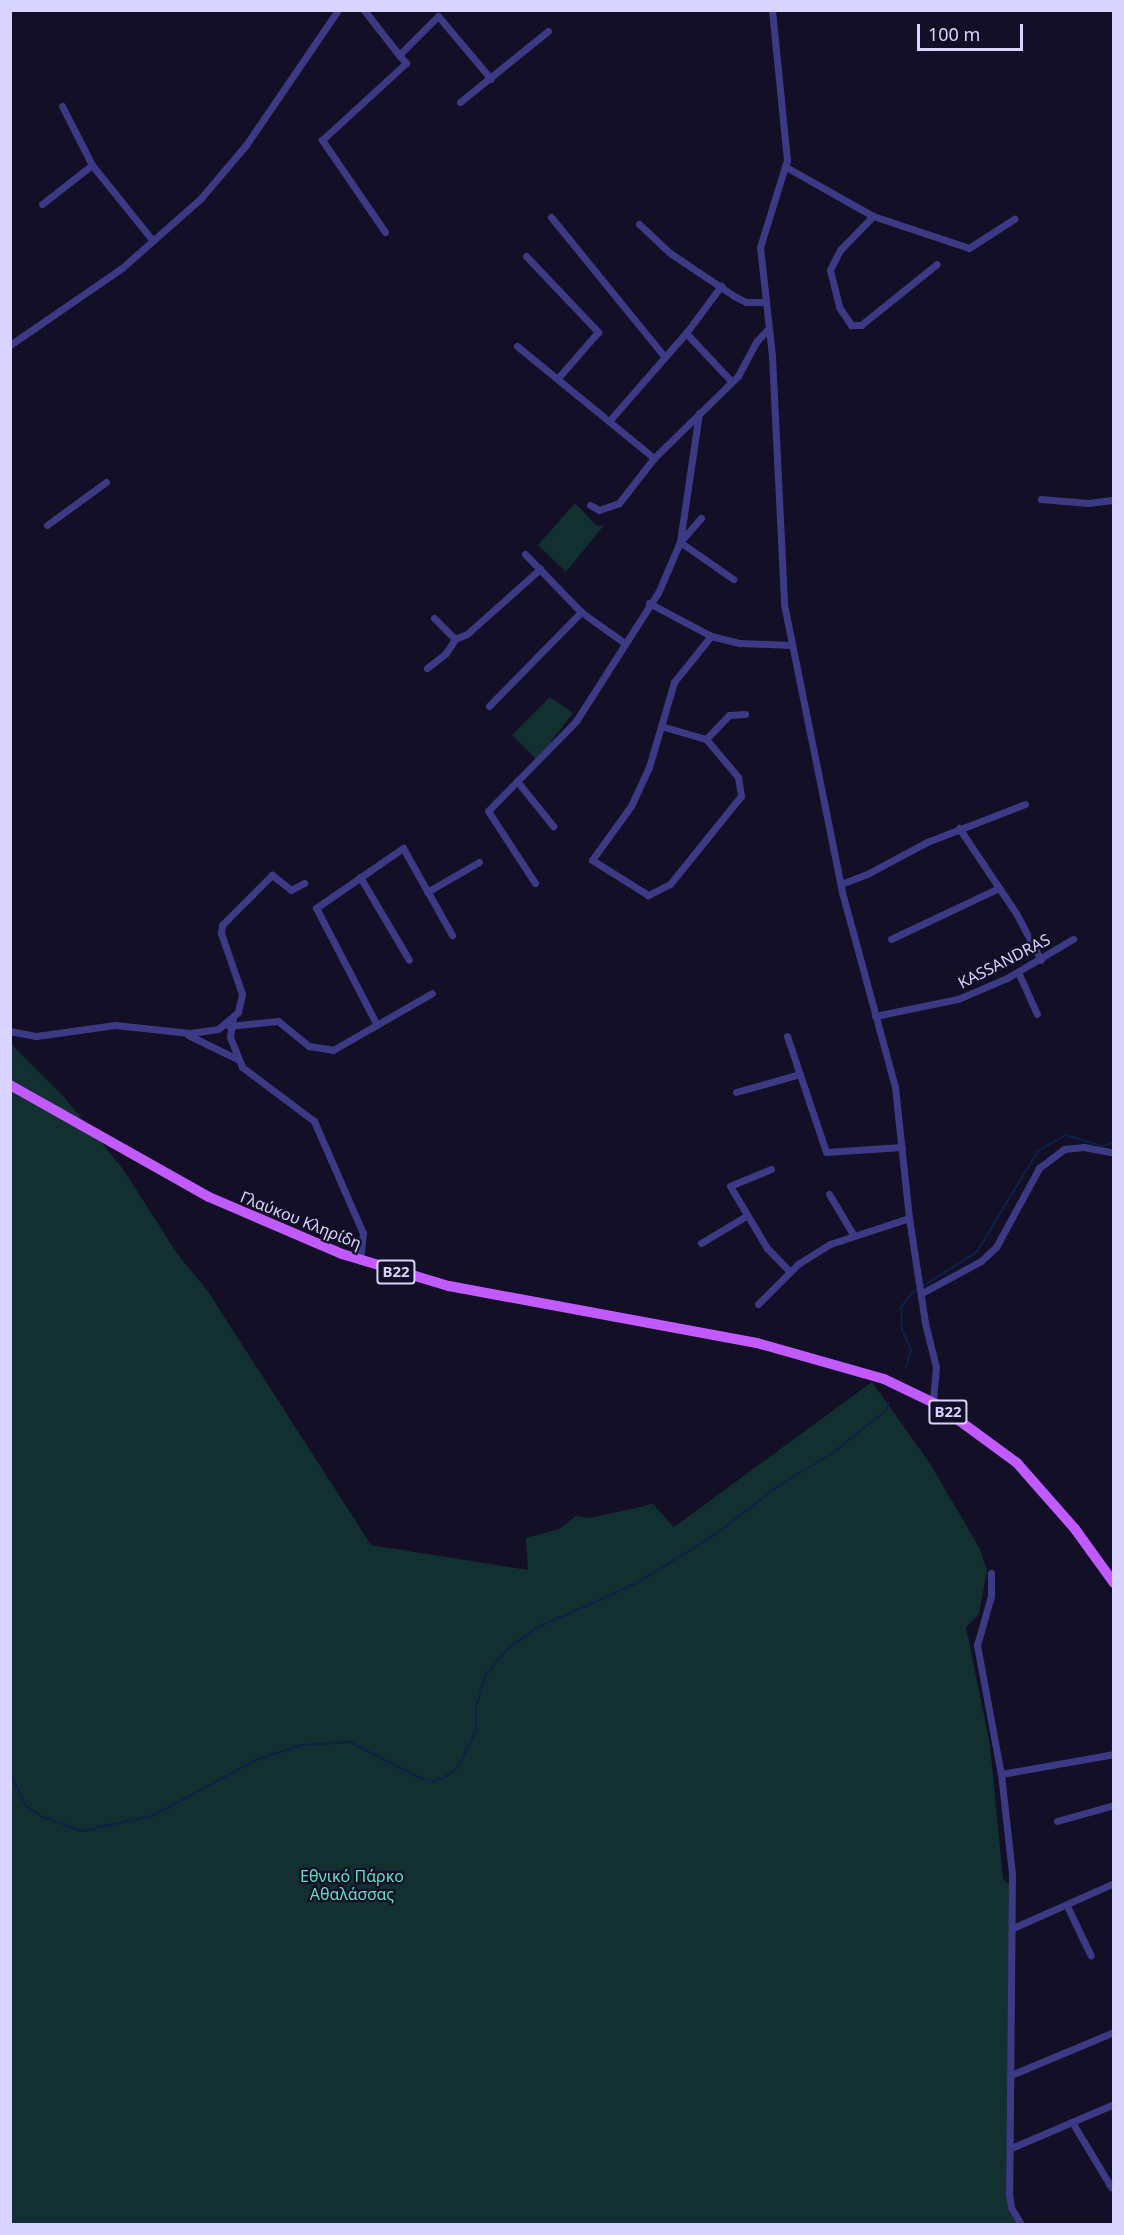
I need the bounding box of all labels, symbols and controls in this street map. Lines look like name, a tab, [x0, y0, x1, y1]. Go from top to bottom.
scale bar	[920, 12, 1026, 50]
text: 100 m	[928, 22, 980, 46]
street label: KASSANDRAS	[955, 930, 1053, 992]
street label: Γλαύκου Κληρίδη	[238, 1187, 364, 1253]
road number: B22	[375, 1260, 417, 1284]
road number: B22	[927, 1400, 969, 1424]
park label: Εθνικό Πάρκο Αθαλάσσας	[300, 1866, 404, 1904]

